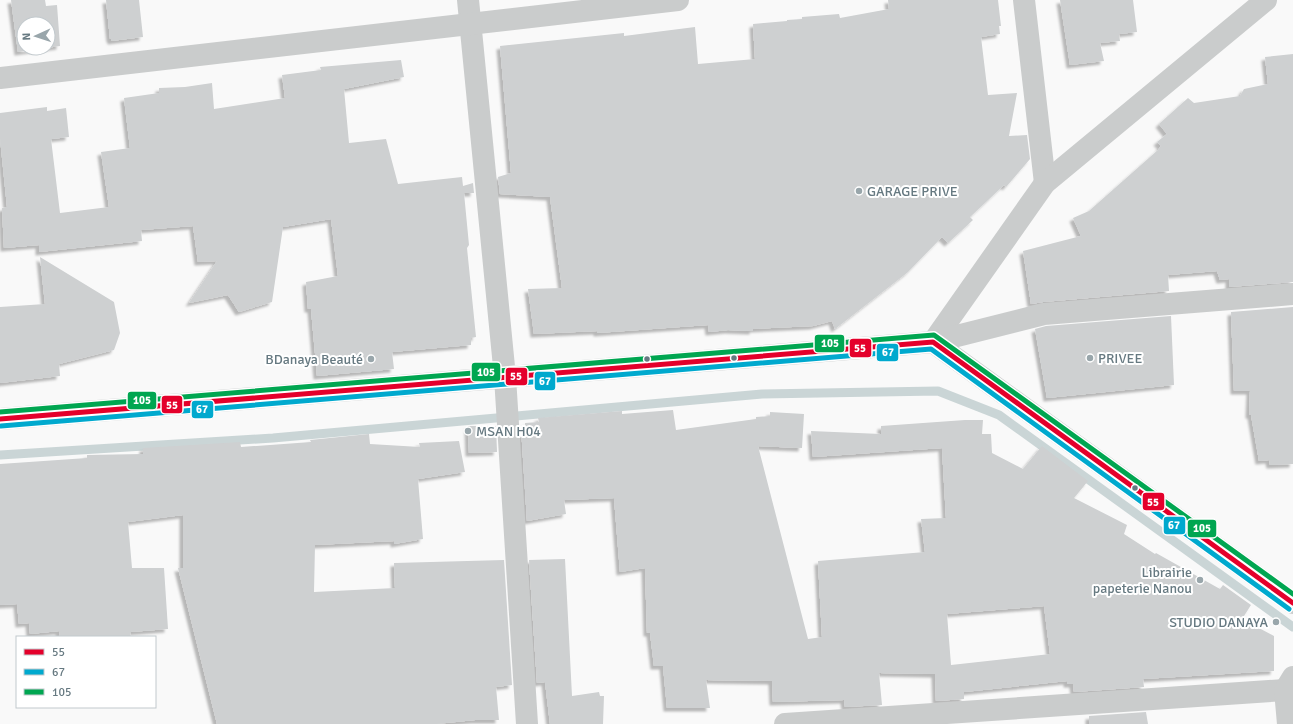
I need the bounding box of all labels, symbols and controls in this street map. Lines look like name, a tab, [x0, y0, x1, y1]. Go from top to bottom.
north arrow	[16, 16, 56, 56]
text: N	[20, 32, 33, 41]
place label: GARAGE PRIVE	[867, 183, 958, 200]
marker: GARAGE PRIVE	[854, 186, 864, 196]
line badge: 105	[814, 334, 845, 353]
text: 105	[821, 337, 839, 350]
line badge: 55	[849, 338, 872, 358]
text: 55	[854, 342, 866, 355]
line badge: 67	[876, 343, 899, 362]
text: 67	[882, 346, 894, 359]
place label: PRIVEE	[1098, 350, 1142, 367]
place label: BDanaya Beauté	[265, 351, 363, 368]
unlabelled marker	[729, 353, 739, 363]
marker: PRIVEE	[1085, 353, 1095, 363]
marker: BDanaya Beauté	[366, 354, 376, 364]
unlabelled marker	[642, 354, 652, 364]
line badge: 105	[471, 362, 501, 382]
text: 105	[477, 366, 495, 379]
line badge: 55	[505, 367, 528, 386]
text: 55	[510, 370, 522, 383]
line badge: 67	[534, 371, 556, 391]
text: 67	[539, 375, 551, 388]
line badge: 105	[127, 391, 157, 410]
text: 105	[133, 394, 151, 407]
line badge: 55	[161, 395, 183, 414]
text: 55	[166, 399, 178, 412]
line badge: 67	[191, 400, 214, 419]
text: 67	[196, 403, 208, 416]
place label: MSAN H04	[476, 423, 541, 440]
marker: MSAN H04	[463, 426, 473, 436]
unlabelled marker	[1130, 483, 1140, 493]
line badge: 55	[1142, 492, 1165, 511]
text: 55	[1147, 496, 1159, 509]
line badge: 67	[1163, 516, 1186, 535]
text: 67	[1168, 519, 1180, 532]
line badge: 105	[1187, 519, 1217, 538]
text: 105	[1193, 522, 1211, 535]
place label: Librairie papeterie Nanou	[1093, 564, 1192, 597]
marker: Librairie papeterie Nanou	[1195, 575, 1205, 585]
place label: STUDIO DANAYA	[1169, 614, 1268, 631]
marker: STUDIO DANAYA	[1271, 617, 1281, 627]
legend	[16, 636, 156, 708]
text: 55	[52, 645, 65, 660]
text: 67	[52, 665, 65, 680]
text: 105	[52, 685, 71, 700]

